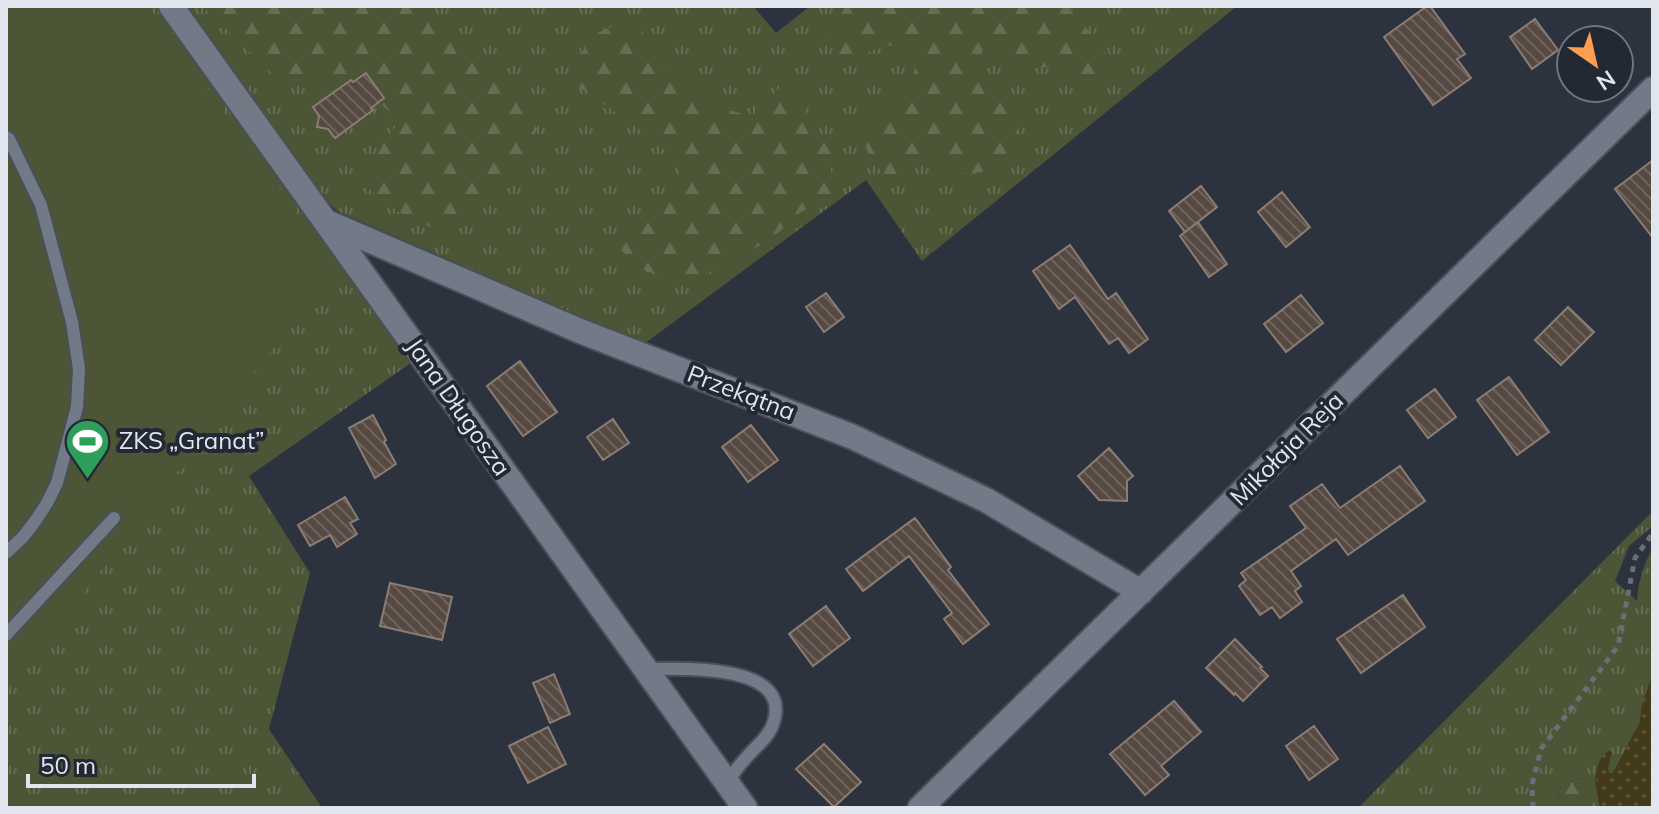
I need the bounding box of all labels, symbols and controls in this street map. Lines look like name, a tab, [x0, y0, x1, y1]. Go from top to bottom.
north arrow	[1555, 24, 1635, 104]
text: N	[1591, 64, 1621, 97]
street label: Jana Długosza	[400, 332, 517, 481]
street label: Przekątna	[683, 358, 799, 426]
street label: Mikołaja Reja	[1223, 385, 1349, 511]
sports icon: ZKS „Granat”	[64, 417, 112, 480]
place label: ZKS „Granat”	[119, 425, 265, 455]
scale bar	[28, 738, 254, 788]
text: 50 m	[40, 750, 96, 780]

